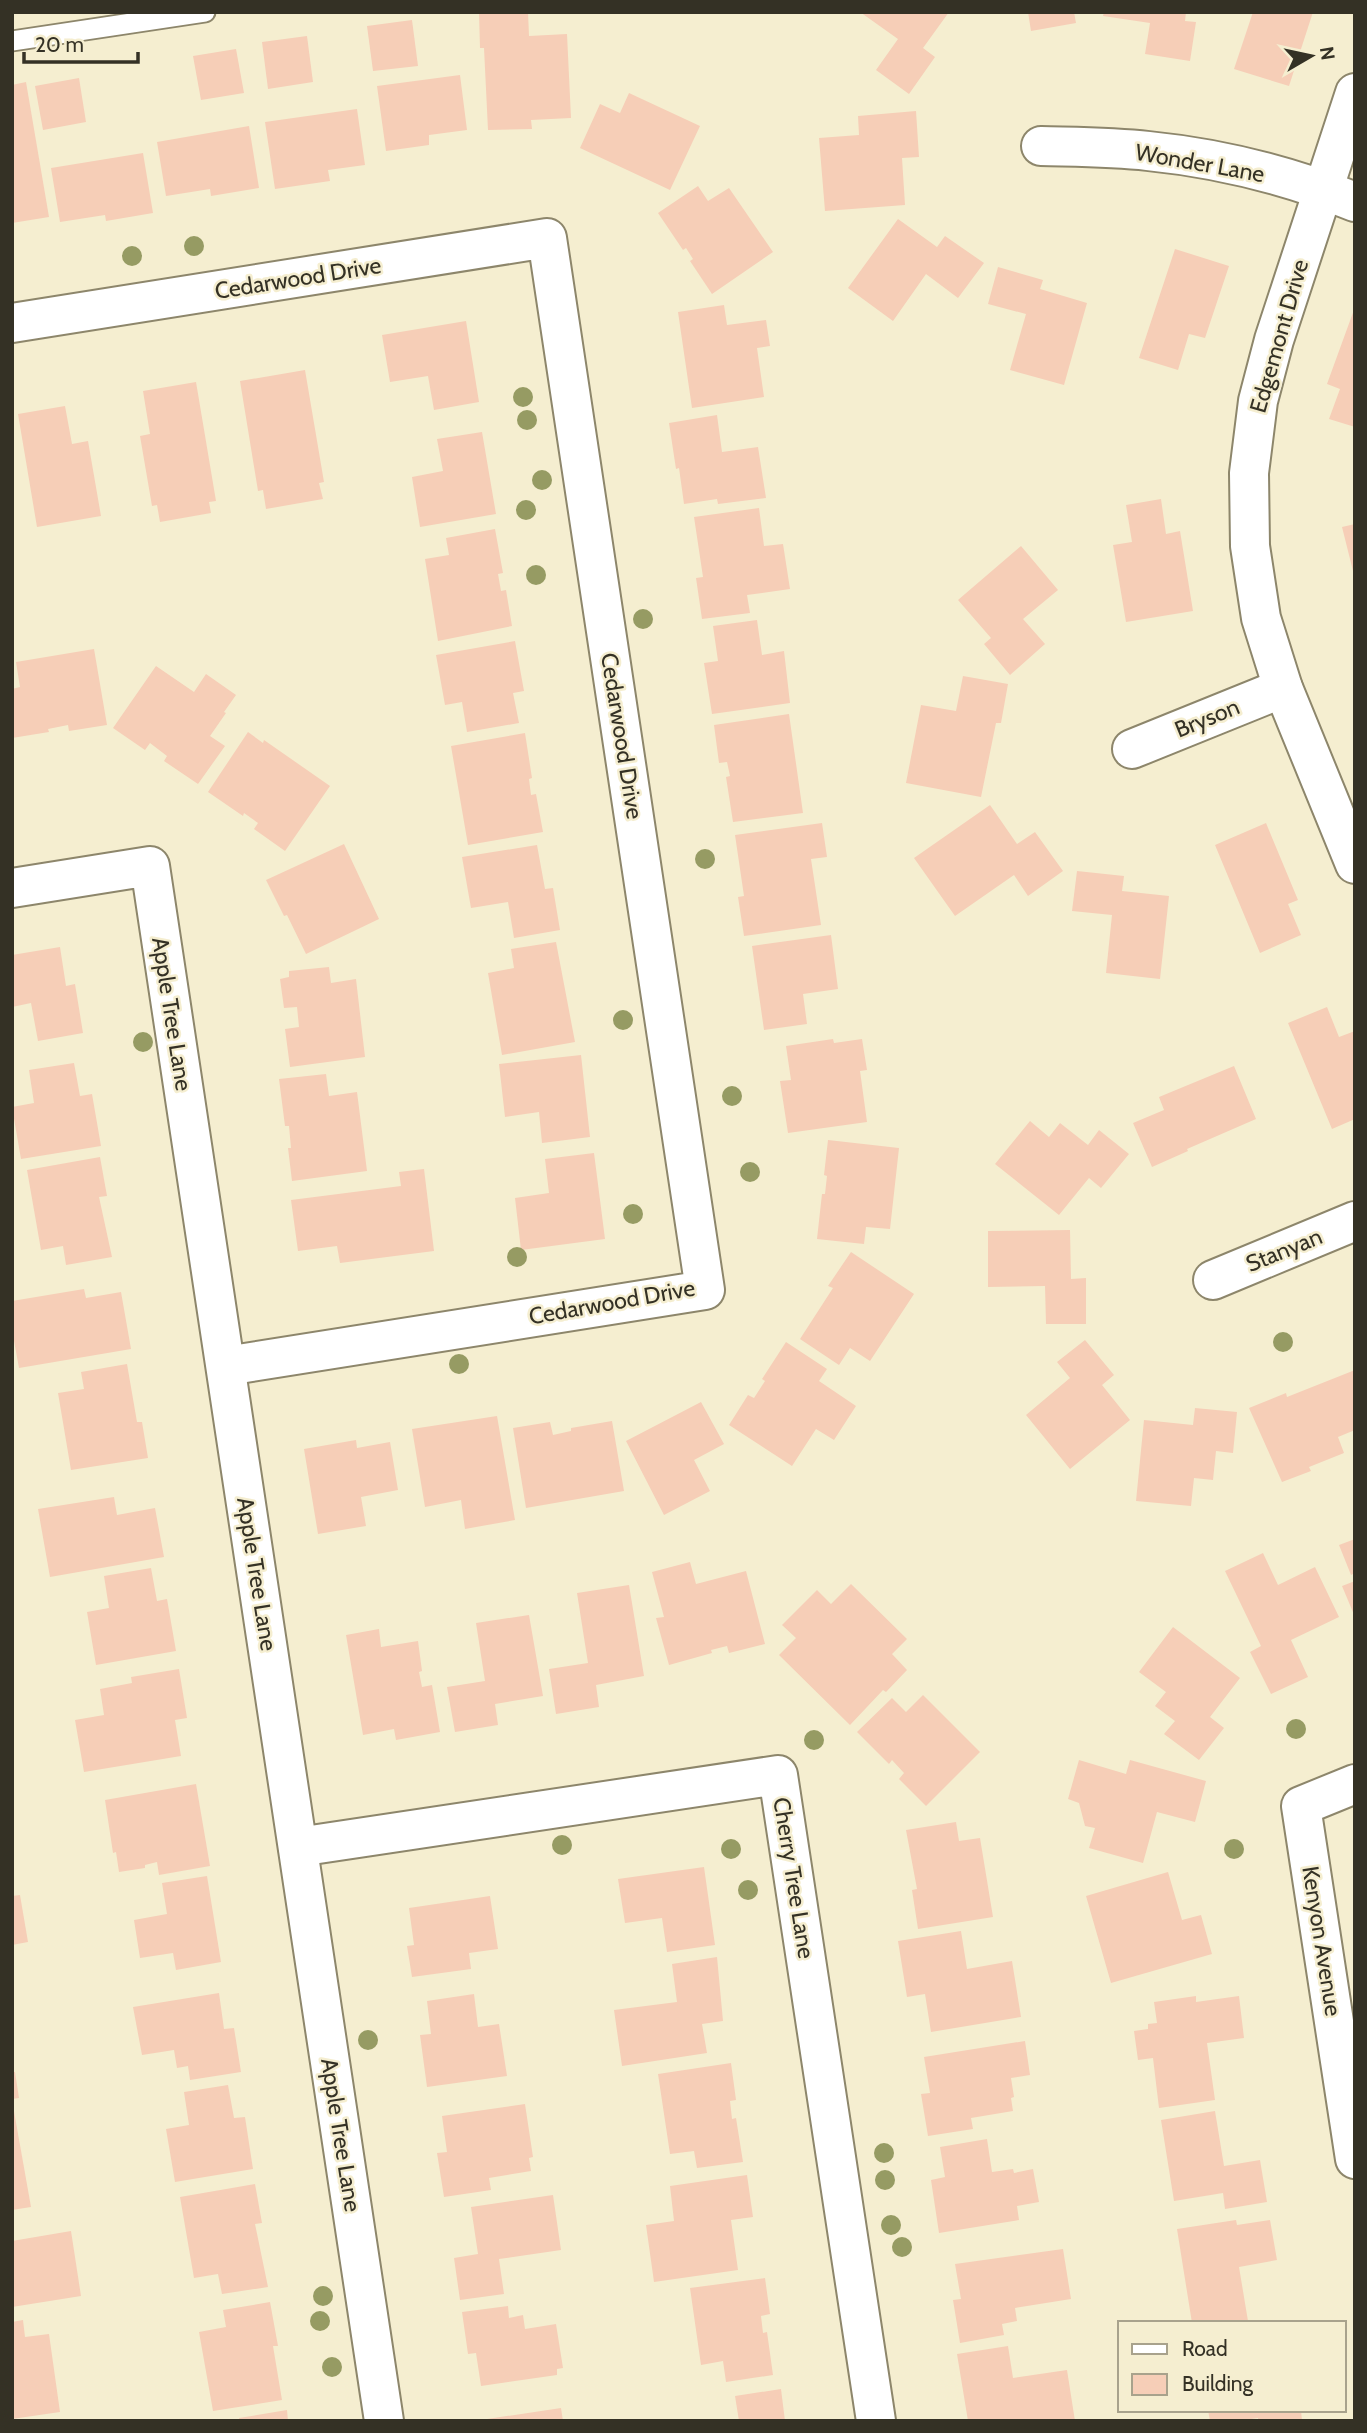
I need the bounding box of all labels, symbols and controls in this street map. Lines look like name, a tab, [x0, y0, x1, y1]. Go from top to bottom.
scale bar	[24, 21, 138, 65]
north arrow	[1276, 21, 1346, 91]
text: 20 m	[35, 32, 84, 57]
text: N	[1315, 45, 1340, 62]
street label: Wonder Lane	[1133, 138, 1267, 188]
street label: Cedarwood Drive	[213, 251, 383, 305]
street label: Edgemont Drive	[1244, 256, 1314, 416]
street label: Cedarwood Drive	[595, 651, 649, 821]
street label: Bryson	[1170, 692, 1244, 744]
street label: Apple Tree Lane	[146, 935, 198, 1093]
street label: Stanyan	[1242, 1222, 1326, 1278]
street label: Cedarwood Drive	[527, 1274, 697, 1330]
street label: Apple Tree Lane	[231, 1495, 283, 1653]
street label: Cherry Tree Lane	[767, 1795, 821, 1961]
street label: Kenyon Avenue	[1296, 1864, 1348, 2018]
street label: Apple Tree Lane	[315, 2056, 367, 2214]
legend	[1118, 2321, 1346, 2412]
text: Road	[1182, 2336, 1228, 2361]
text: Building	[1182, 2371, 1254, 2396]

